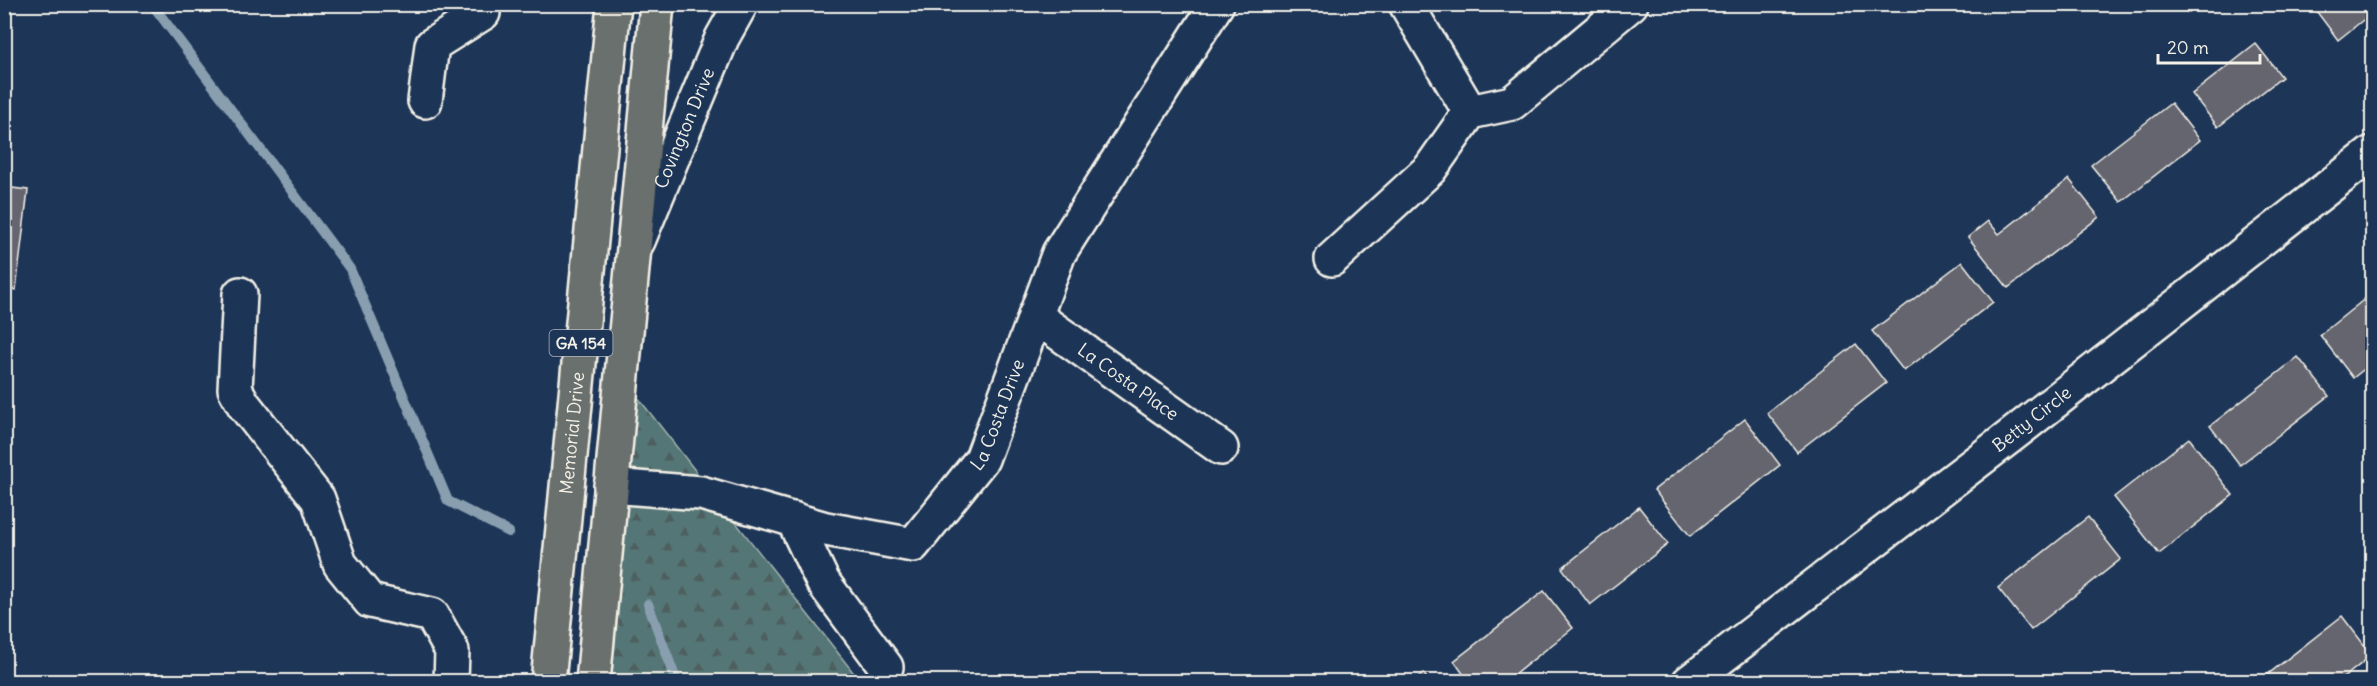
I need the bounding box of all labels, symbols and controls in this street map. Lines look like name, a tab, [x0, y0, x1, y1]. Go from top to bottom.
scale bar	[2158, 27, 2260, 65]
text: 20 m	[2167, 36, 2209, 59]
street label: Covington Drive	[649, 64, 719, 192]
road number: GA 154	[550, 330, 612, 356]
street label: La Costa Place	[1073, 338, 1183, 425]
street label: La Costa Drive	[965, 356, 1029, 475]
street label: Memorial Drive	[554, 371, 589, 495]
street label: Betty Circle	[1987, 381, 2076, 457]

